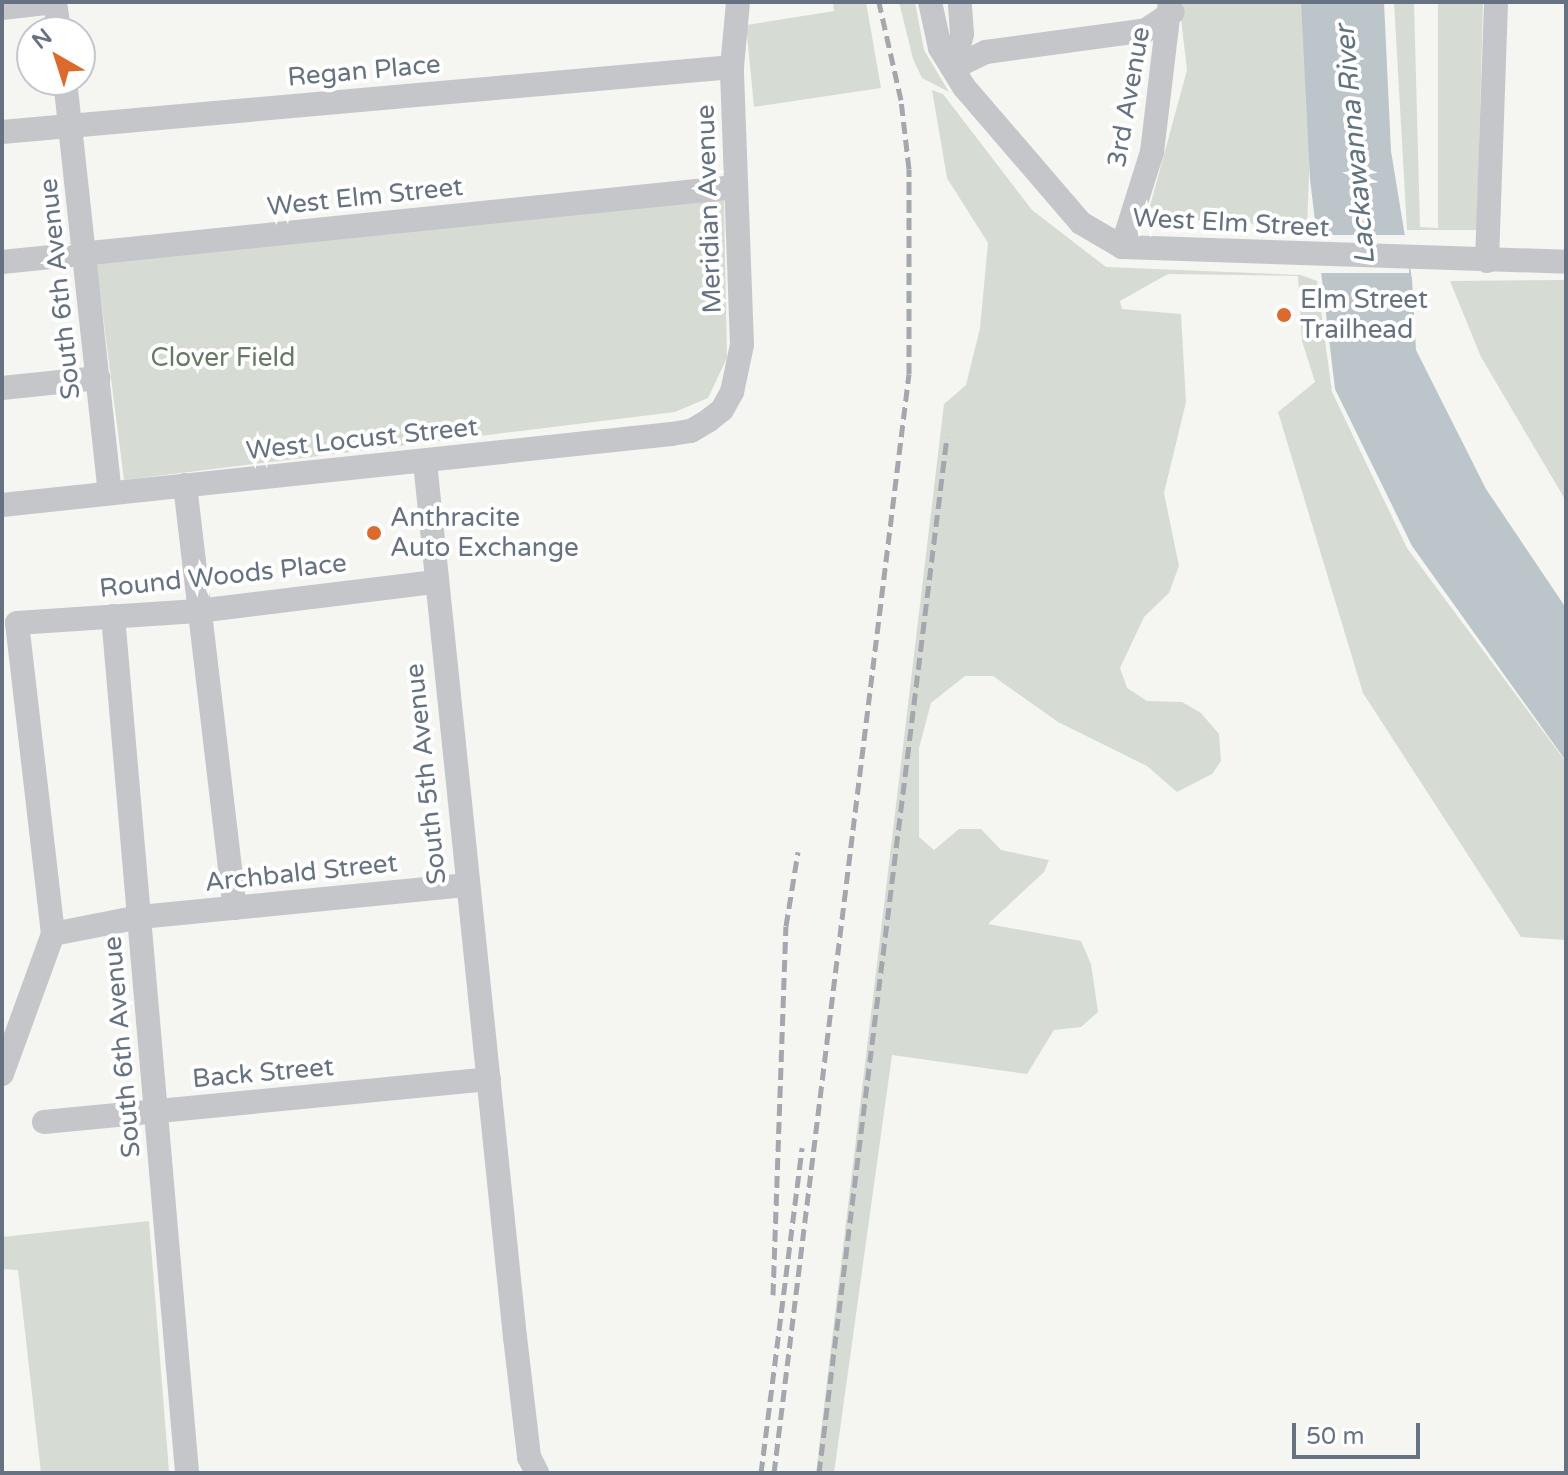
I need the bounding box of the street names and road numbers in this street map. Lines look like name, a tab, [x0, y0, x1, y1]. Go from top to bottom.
street label: 3rd Avenue	[1101, 24, 1157, 170]
street label: Regan Place	[286, 49, 442, 93]
street label: Meridian Avenue	[690, 104, 728, 314]
street label: West Elm Street	[265, 171, 465, 223]
street label: South 6th Avenue	[33, 177, 87, 401]
street label: West Elm Street	[1132, 202, 1330, 244]
street label: West Locust Street	[245, 411, 479, 467]
street label: Round Woods Place	[98, 548, 348, 604]
street label: South 5th Avenue	[399, 662, 453, 886]
street label: Archbald Street	[203, 847, 399, 899]
street label: South 6th Avenue	[97, 935, 147, 1159]
street label: Back Street	[191, 1051, 335, 1095]

